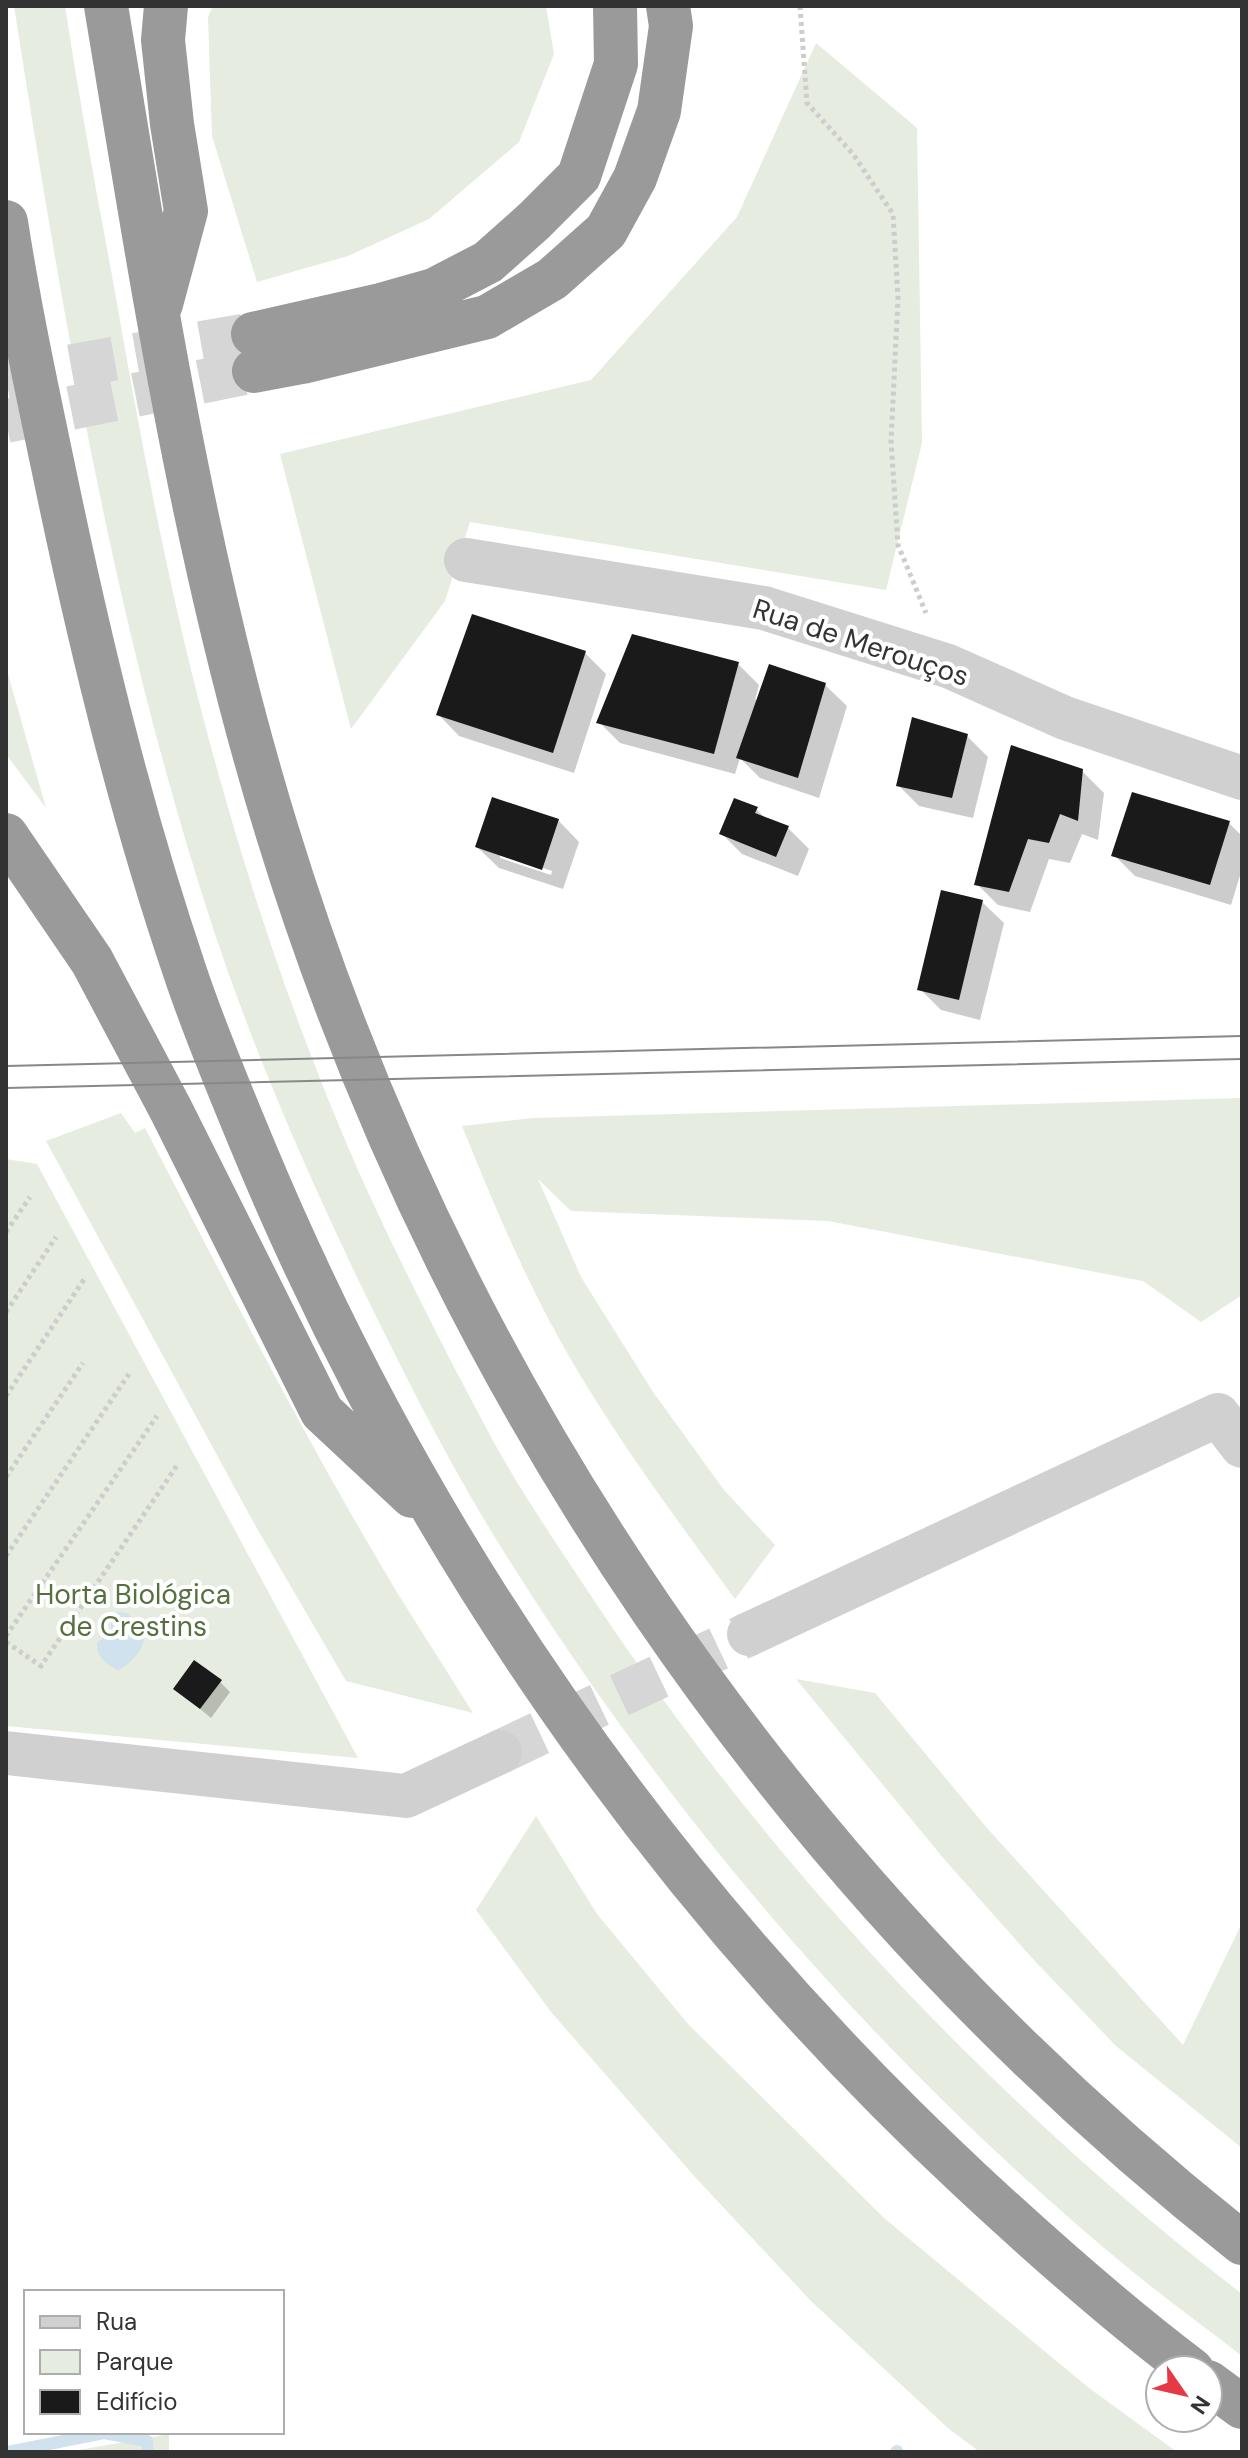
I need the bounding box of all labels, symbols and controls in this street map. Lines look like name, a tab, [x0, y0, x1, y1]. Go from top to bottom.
street label: Rua de Merouços	[748, 590, 973, 695]
park label: Horta Biológica de Crestins	[35, 1576, 231, 1645]
legend	[24, 2290, 284, 2434]
text: Rua	[96, 2306, 137, 2337]
text: Parque	[96, 2346, 173, 2377]
north arrow	[1144, 2354, 1224, 2434]
text: Edifício	[96, 2386, 178, 2417]
text: N	[1184, 2390, 1217, 2420]

